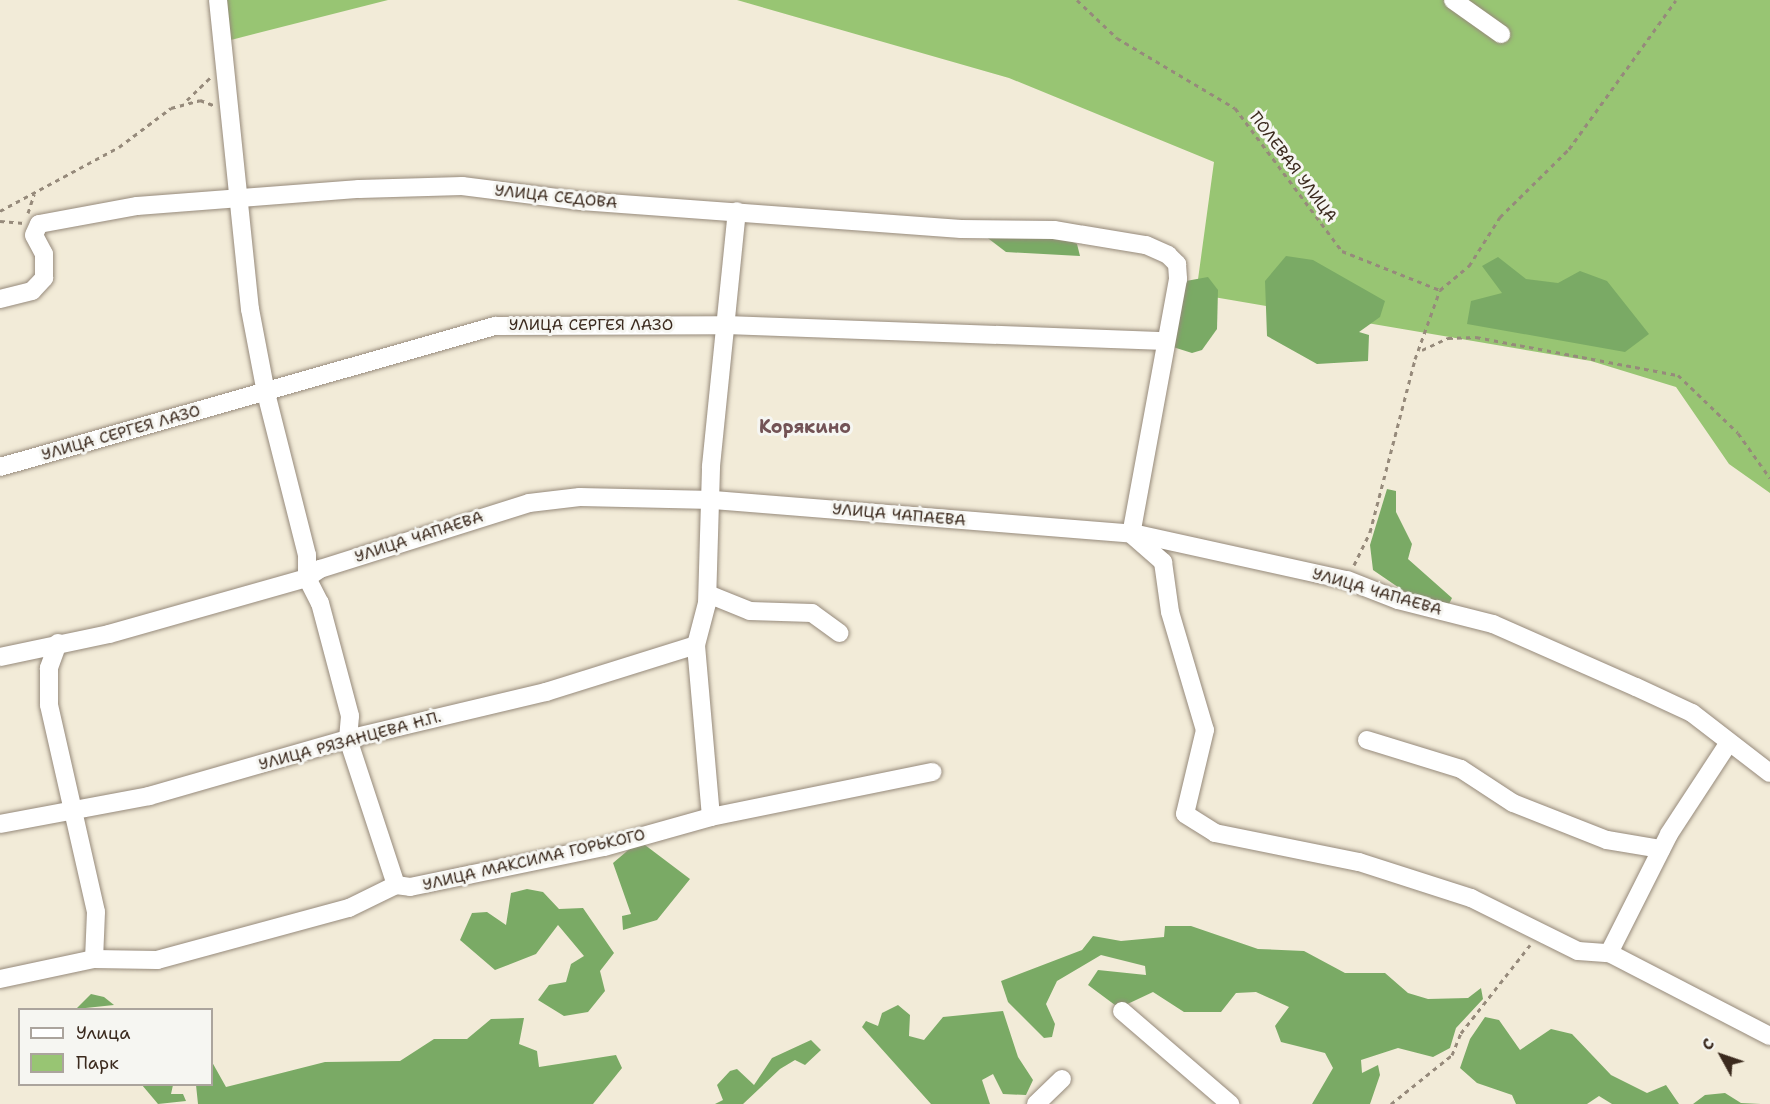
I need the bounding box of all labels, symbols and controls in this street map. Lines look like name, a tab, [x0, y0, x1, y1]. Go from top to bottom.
street label: ПОЛЕВАЯ УЛИЦА	[1245, 108, 1341, 226]
street label: УЛИЦА СЕДОВА	[494, 181, 618, 213]
street label: УЛИЦА СЕРГЕЯ ЛАЗО	[509, 315, 673, 335]
street label: УЛИЦА СЕРГЕЯ ЛАЗО	[39, 401, 203, 465]
district label: Корякино	[759, 416, 851, 438]
street label: УЛИЦА ЧАПАЕВА	[831, 500, 967, 530]
street label: УЛИЦА ЧАПАЕВА	[352, 507, 486, 567]
street label: УЛИЦА ЧАПАЕВА	[1310, 564, 1444, 620]
street label: УЛИЦА РЯЗАНЦЕВА Н.П.	[257, 707, 443, 775]
street label: УЛИЦА МАКСИМА ГОРЬКОГО	[421, 825, 647, 895]
legend	[18, 1008, 213, 1086]
text: Улица	[76, 1021, 130, 1045]
north arrow	[1692, 1026, 1752, 1086]
text: С	[1697, 1034, 1719, 1055]
text: Парк	[76, 1051, 119, 1075]

